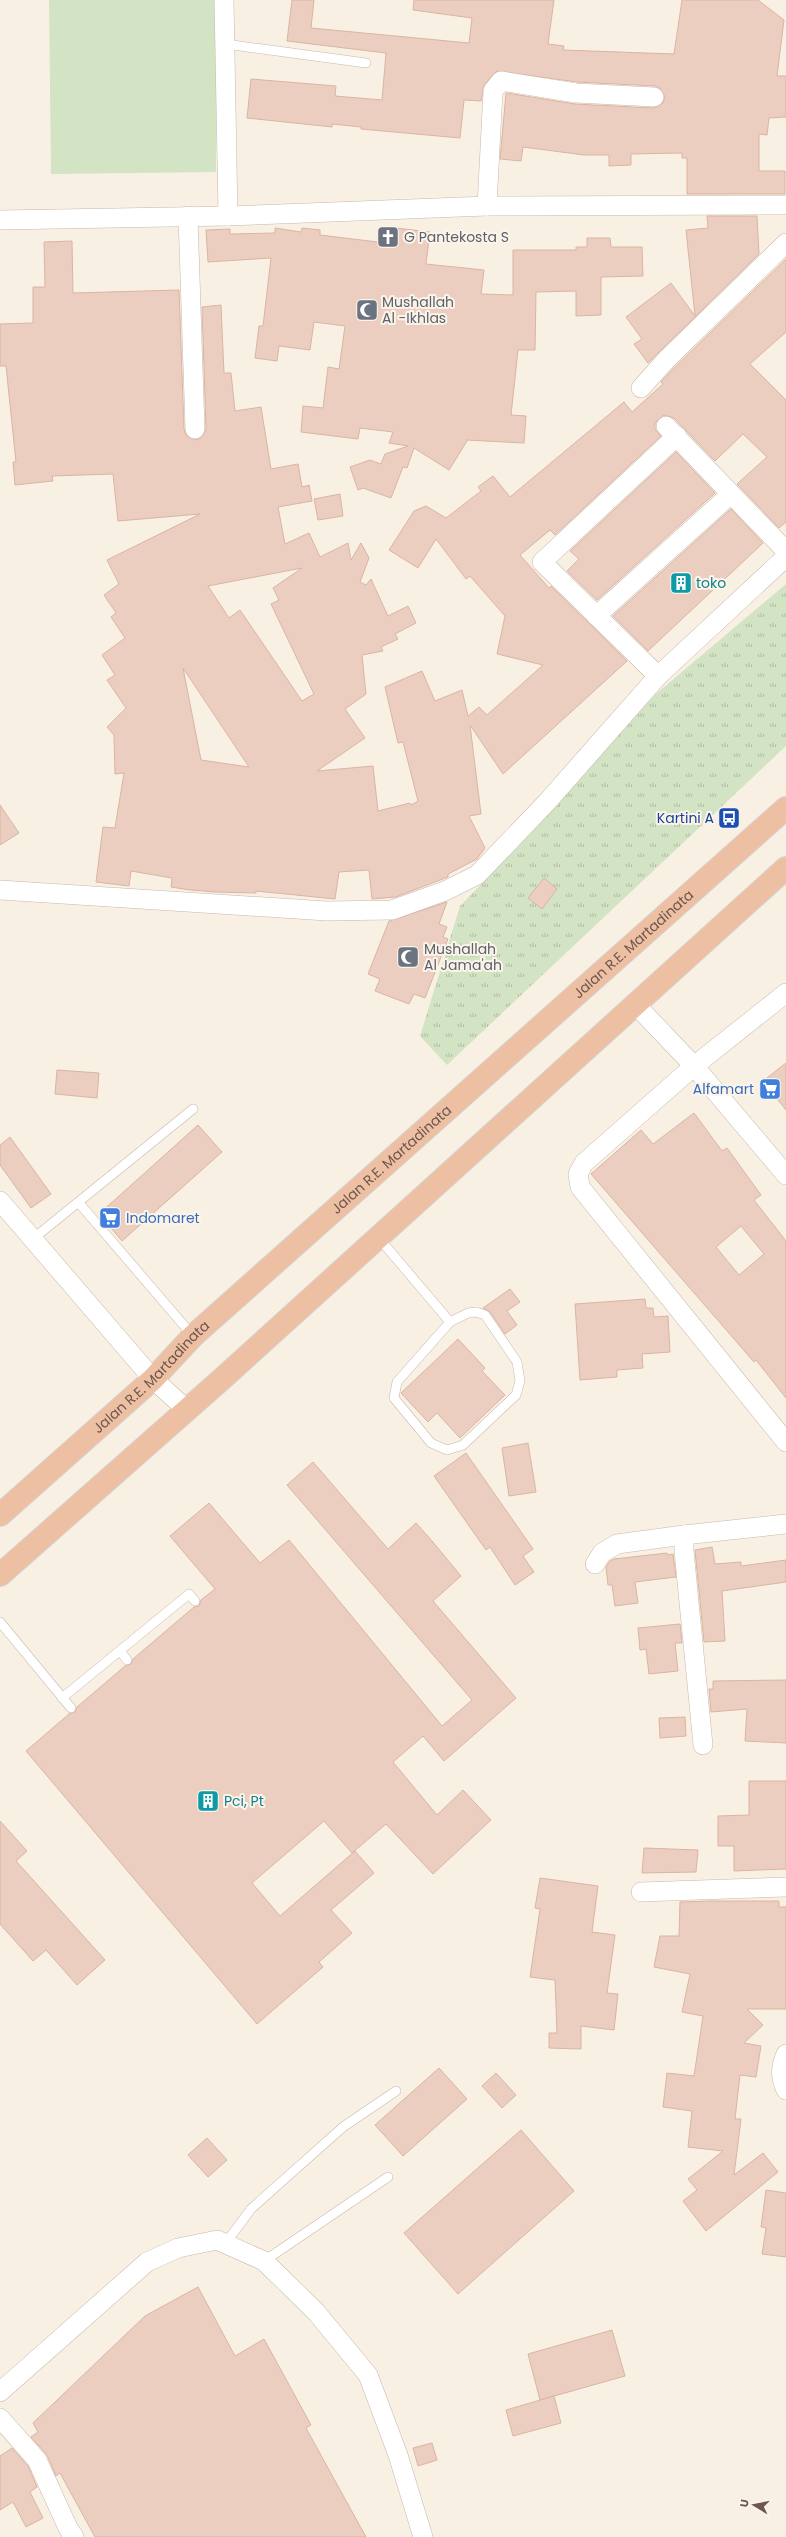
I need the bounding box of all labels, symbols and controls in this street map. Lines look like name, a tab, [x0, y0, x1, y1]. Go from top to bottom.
church icon: G Pantekosta S	[375, 224, 401, 250]
place label: G Pantekosta S	[404, 227, 509, 247]
place label: Mushallah Al -Ikhlas	[382, 292, 454, 328]
mosque icon: Mushallah Al -Ikhlas	[354, 297, 380, 323]
building icon: toko	[668, 570, 694, 596]
place label: toko	[696, 573, 726, 593]
bus stop icon: Kartini A	[716, 805, 742, 831]
place label: Kartini A	[657, 808, 714, 828]
street label: Jalan R.E. Martadinata	[569, 885, 698, 1003]
place label: Mushallah Al Jama'ah	[424, 939, 502, 975]
mosque icon: Mushallah Al Jama'ah	[395, 944, 421, 970]
supermarket icon: Alfamart	[757, 1076, 783, 1102]
place label: Alfamart	[693, 1079, 754, 1099]
street label: Jalan R.E. Martadinata	[327, 1100, 456, 1218]
supermarket icon: Indomaret	[97, 1205, 123, 1231]
place label: Indomaret	[126, 1208, 200, 1228]
street label: Jalan R.E. Martadinata	[89, 1316, 214, 1438]
building icon: Pci, Pt	[195, 1788, 221, 1814]
place label: Pci, Pt	[224, 1791, 264, 1811]
north arrow	[734, 2485, 774, 2525]
text: U	[736, 2498, 753, 2508]

